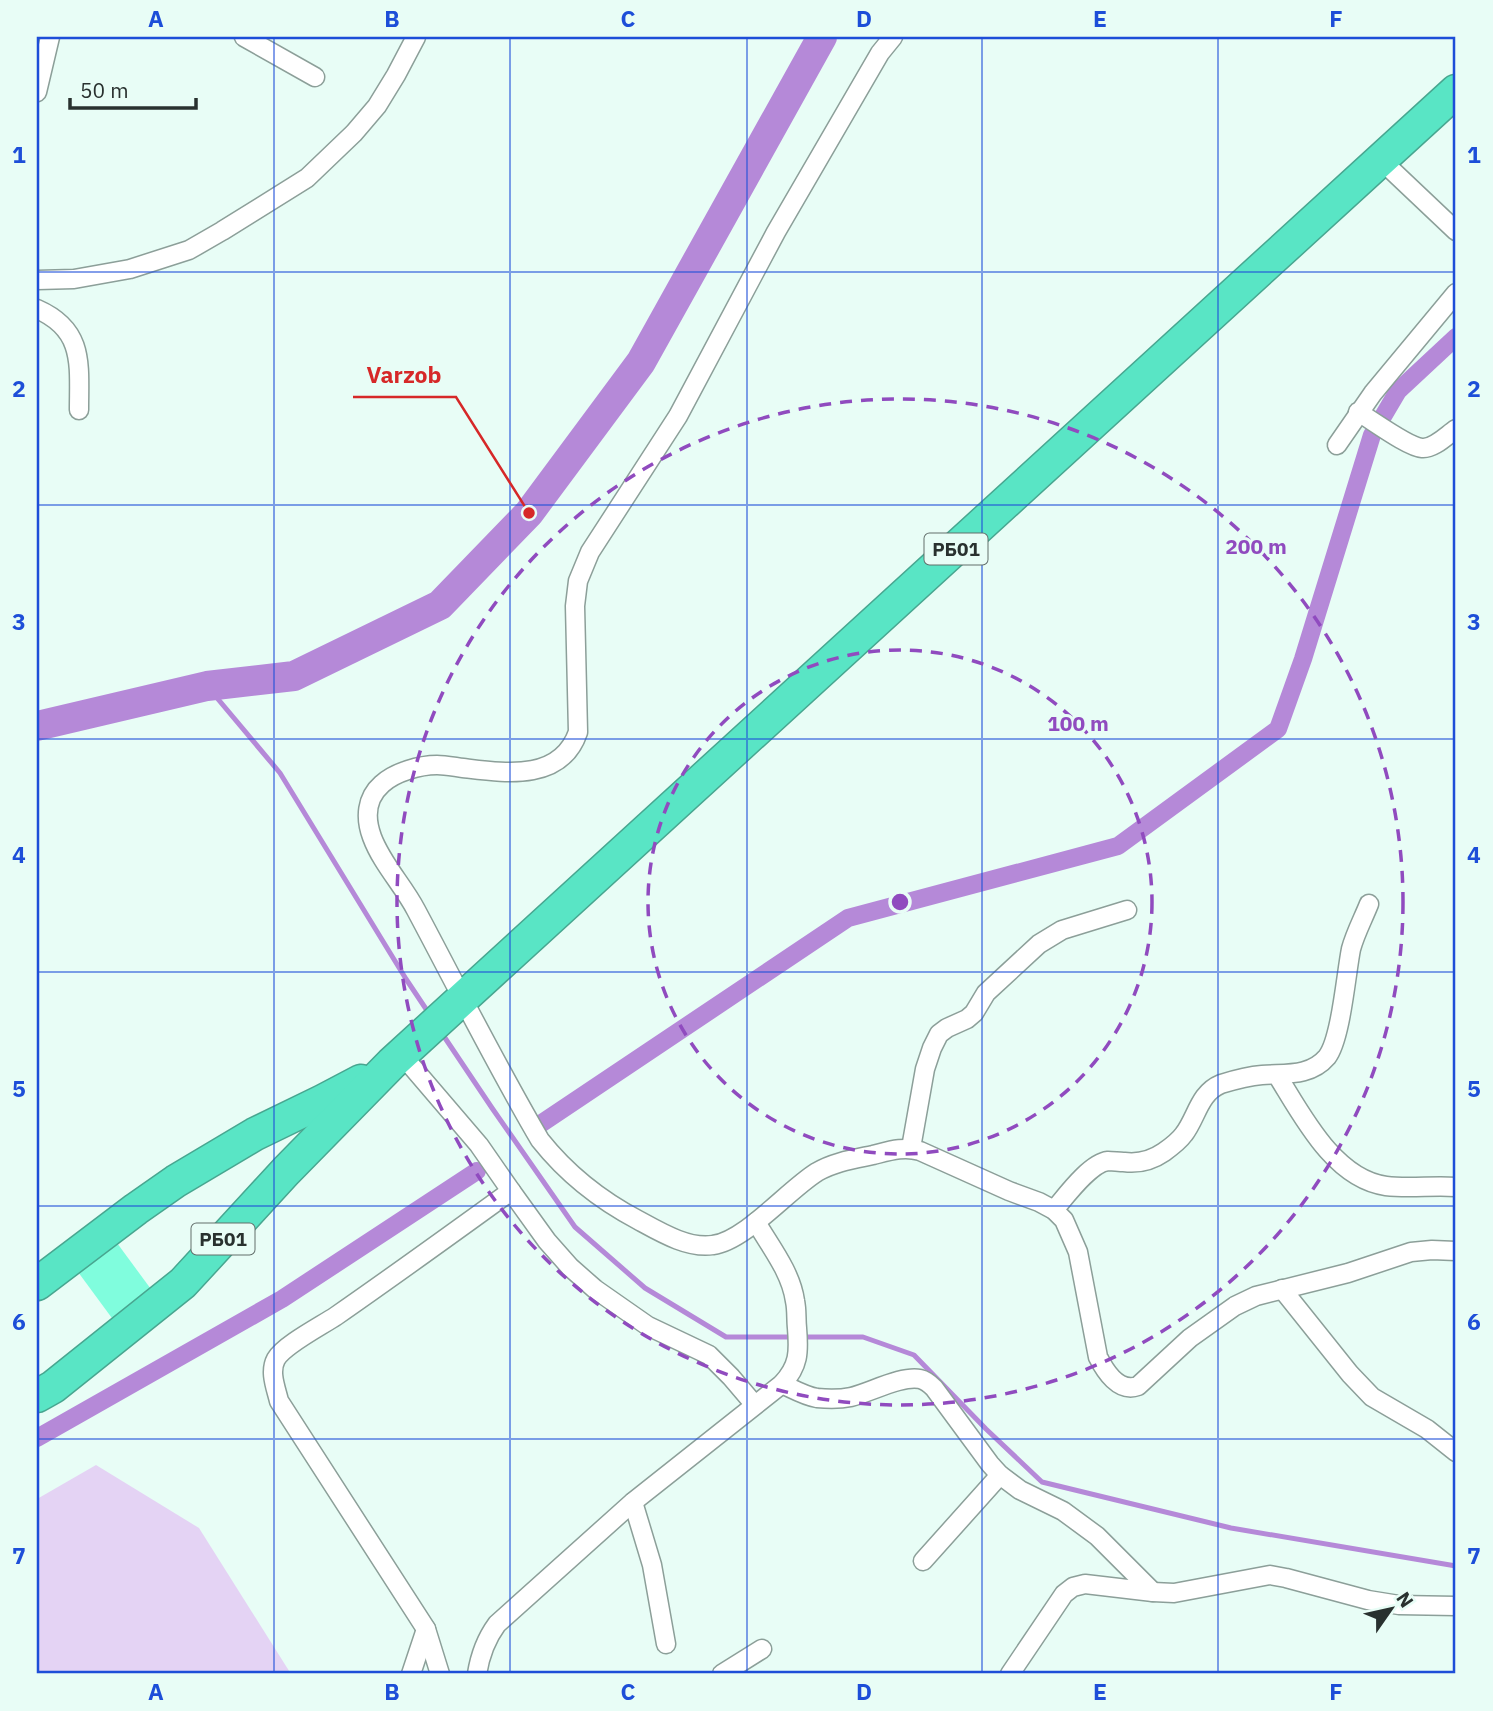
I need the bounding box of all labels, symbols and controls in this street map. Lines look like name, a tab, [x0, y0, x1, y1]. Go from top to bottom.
text: A	[148, 3, 164, 33]
text: B	[384, 3, 400, 33]
text: C	[621, 3, 636, 33]
text: D	[856, 3, 872, 33]
text: E	[1093, 3, 1107, 33]
text: F	[1329, 3, 1343, 33]
scale bar	[70, 66, 196, 110]
text: 50 m	[80, 76, 129, 104]
text: 1	[12, 139, 26, 169]
text: 1	[1467, 139, 1481, 169]
callout: Varzob	[353, 353, 456, 397]
text: Varzob	[366, 359, 442, 389]
text: 2	[12, 373, 26, 403]
text: 2	[1467, 373, 1481, 403]
text: 200 m	[1225, 532, 1287, 560]
road number: РБ01	[925, 534, 988, 564]
text: 3	[12, 606, 26, 636]
text: 3	[1467, 606, 1481, 636]
text: 100 m	[1047, 709, 1109, 737]
text: 4	[12, 839, 26, 869]
text: 4	[1467, 839, 1481, 869]
centre of rings	[888, 890, 912, 914]
text: 5	[12, 1073, 26, 1103]
text: 5	[1467, 1073, 1481, 1103]
road number: РБ01	[192, 1224, 255, 1254]
text: 6	[12, 1306, 26, 1336]
text: 6	[1467, 1306, 1481, 1336]
text: 7	[12, 1540, 26, 1570]
text: 7	[1467, 1540, 1481, 1570]
north arrow	[1356, 1574, 1426, 1644]
text: N	[1391, 1587, 1419, 1612]
text: A	[148, 1676, 164, 1706]
text: B	[384, 1676, 400, 1706]
text: C	[621, 1676, 636, 1706]
text: D	[856, 1676, 872, 1706]
text: E	[1093, 1676, 1107, 1706]
text: F	[1329, 1676, 1343, 1706]

